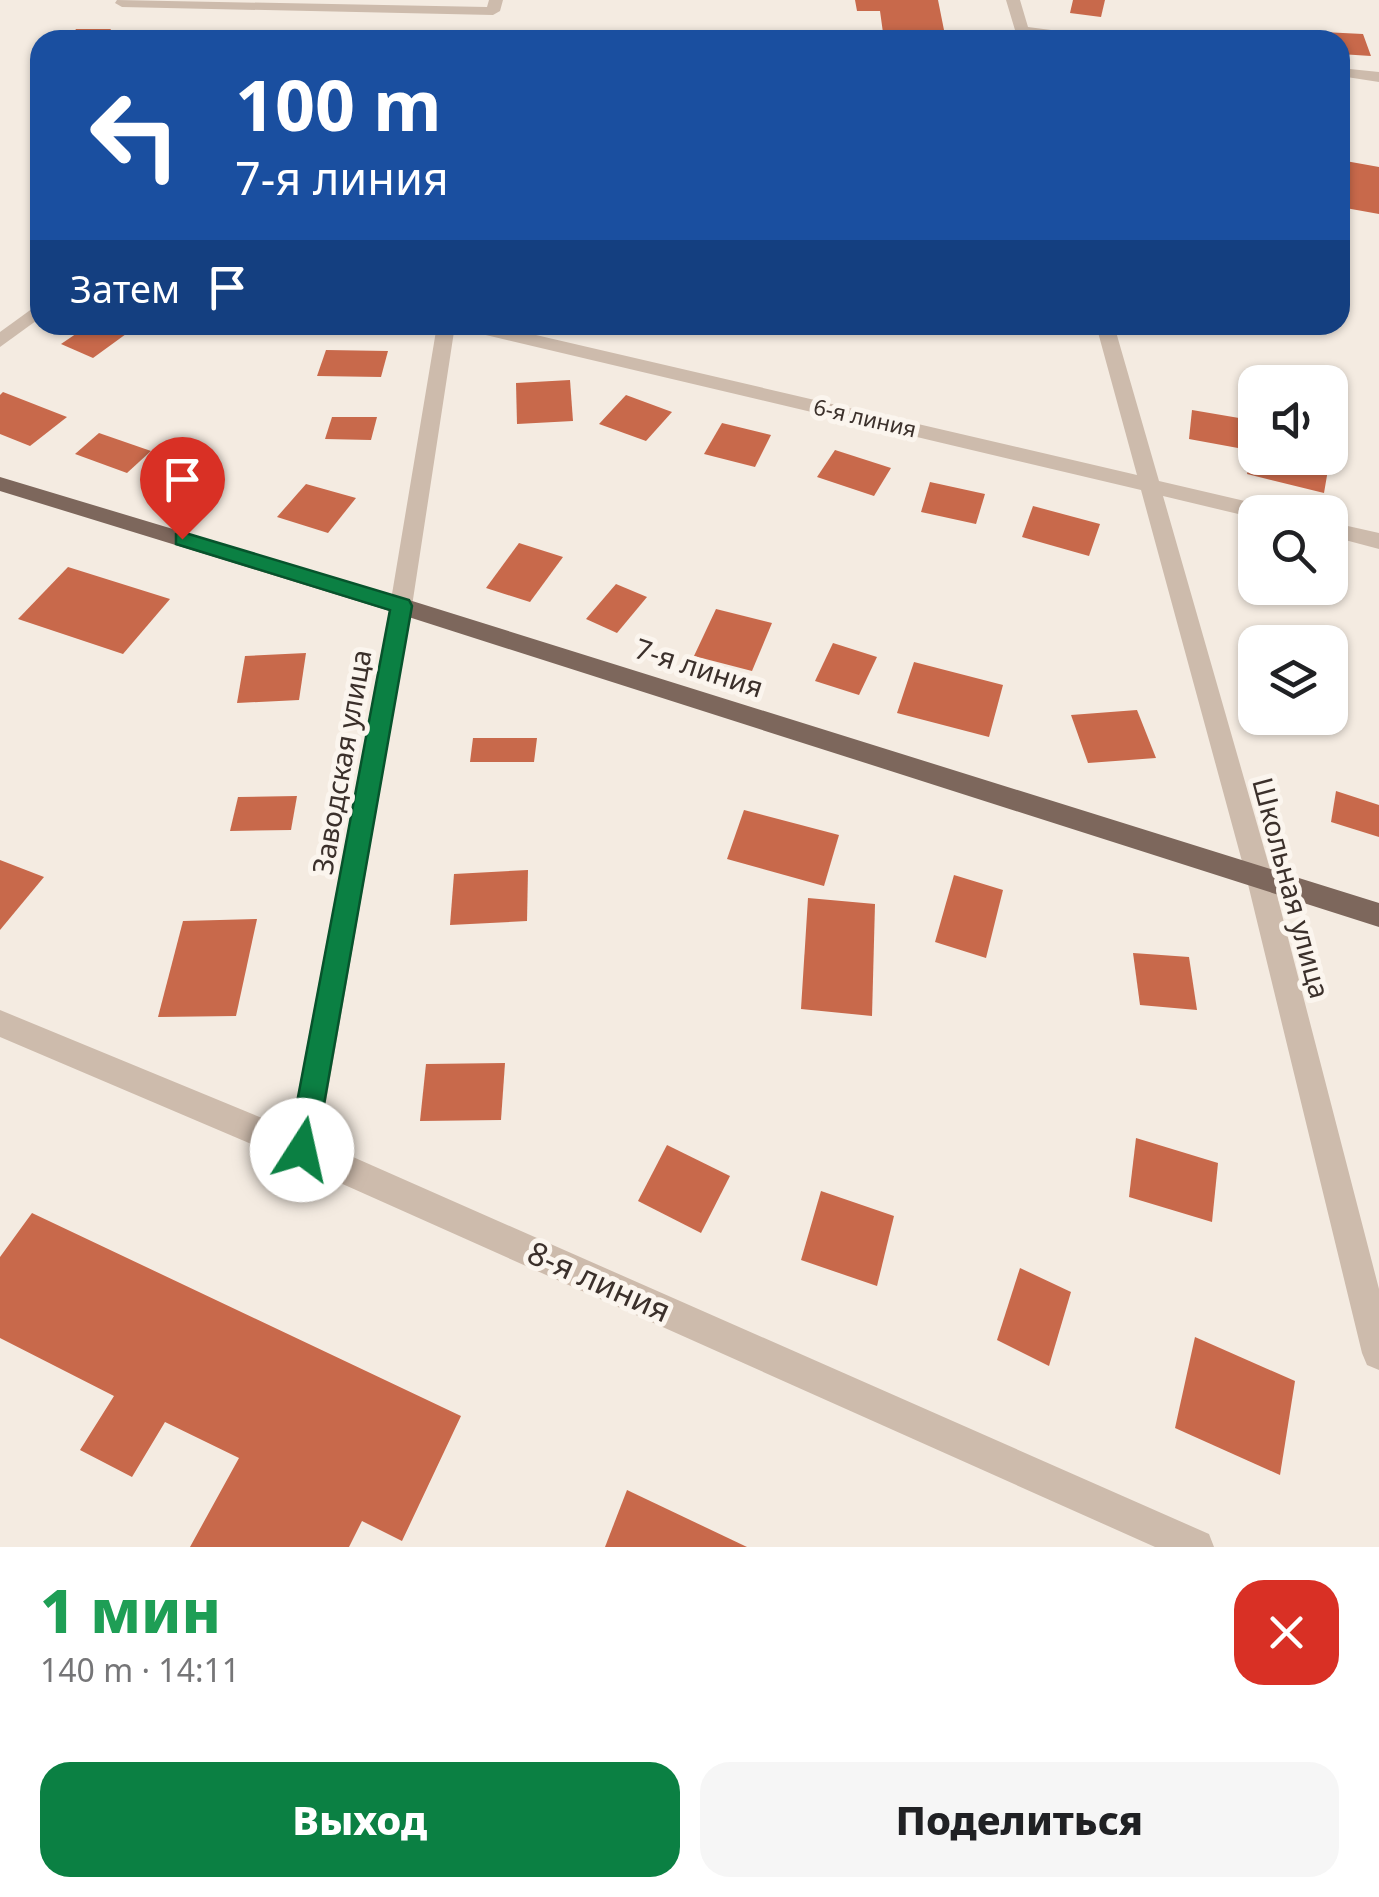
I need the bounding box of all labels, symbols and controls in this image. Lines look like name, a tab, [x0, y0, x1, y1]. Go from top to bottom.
text: 100 m	[235, 56, 442, 152]
icon: left	[70, 70, 200, 200]
text: 7-я линия	[235, 147, 449, 208]
icon: arrive	[200, 260, 255, 315]
text: Затем	[70, 262, 180, 314]
map controls	[1238, 365, 1348, 735]
button: sound	[1238, 365, 1348, 475]
street label: 6-я линия	[811, 391, 920, 443]
pin	[140, 437, 225, 540]
icon: arrive	[155, 452, 210, 507]
button: search	[1238, 495, 1348, 605]
button: layers	[1238, 625, 1348, 735]
street label: 7-я линия	[630, 628, 768, 706]
street label: Заводская улица	[303, 647, 379, 877]
street label: Школьная улица	[1244, 773, 1340, 1002]
position arrow	[250, 1098, 354, 1202]
street label: 8-я линия	[521, 1230, 678, 1331]
text: 1 мин	[40, 1569, 221, 1651]
button: close	[1234, 1580, 1339, 1685]
text: 140 m · 14:11	[40, 1648, 240, 1691]
button: Выход	[40, 1762, 680, 1877]
button: Поделиться	[700, 1762, 1339, 1877]

